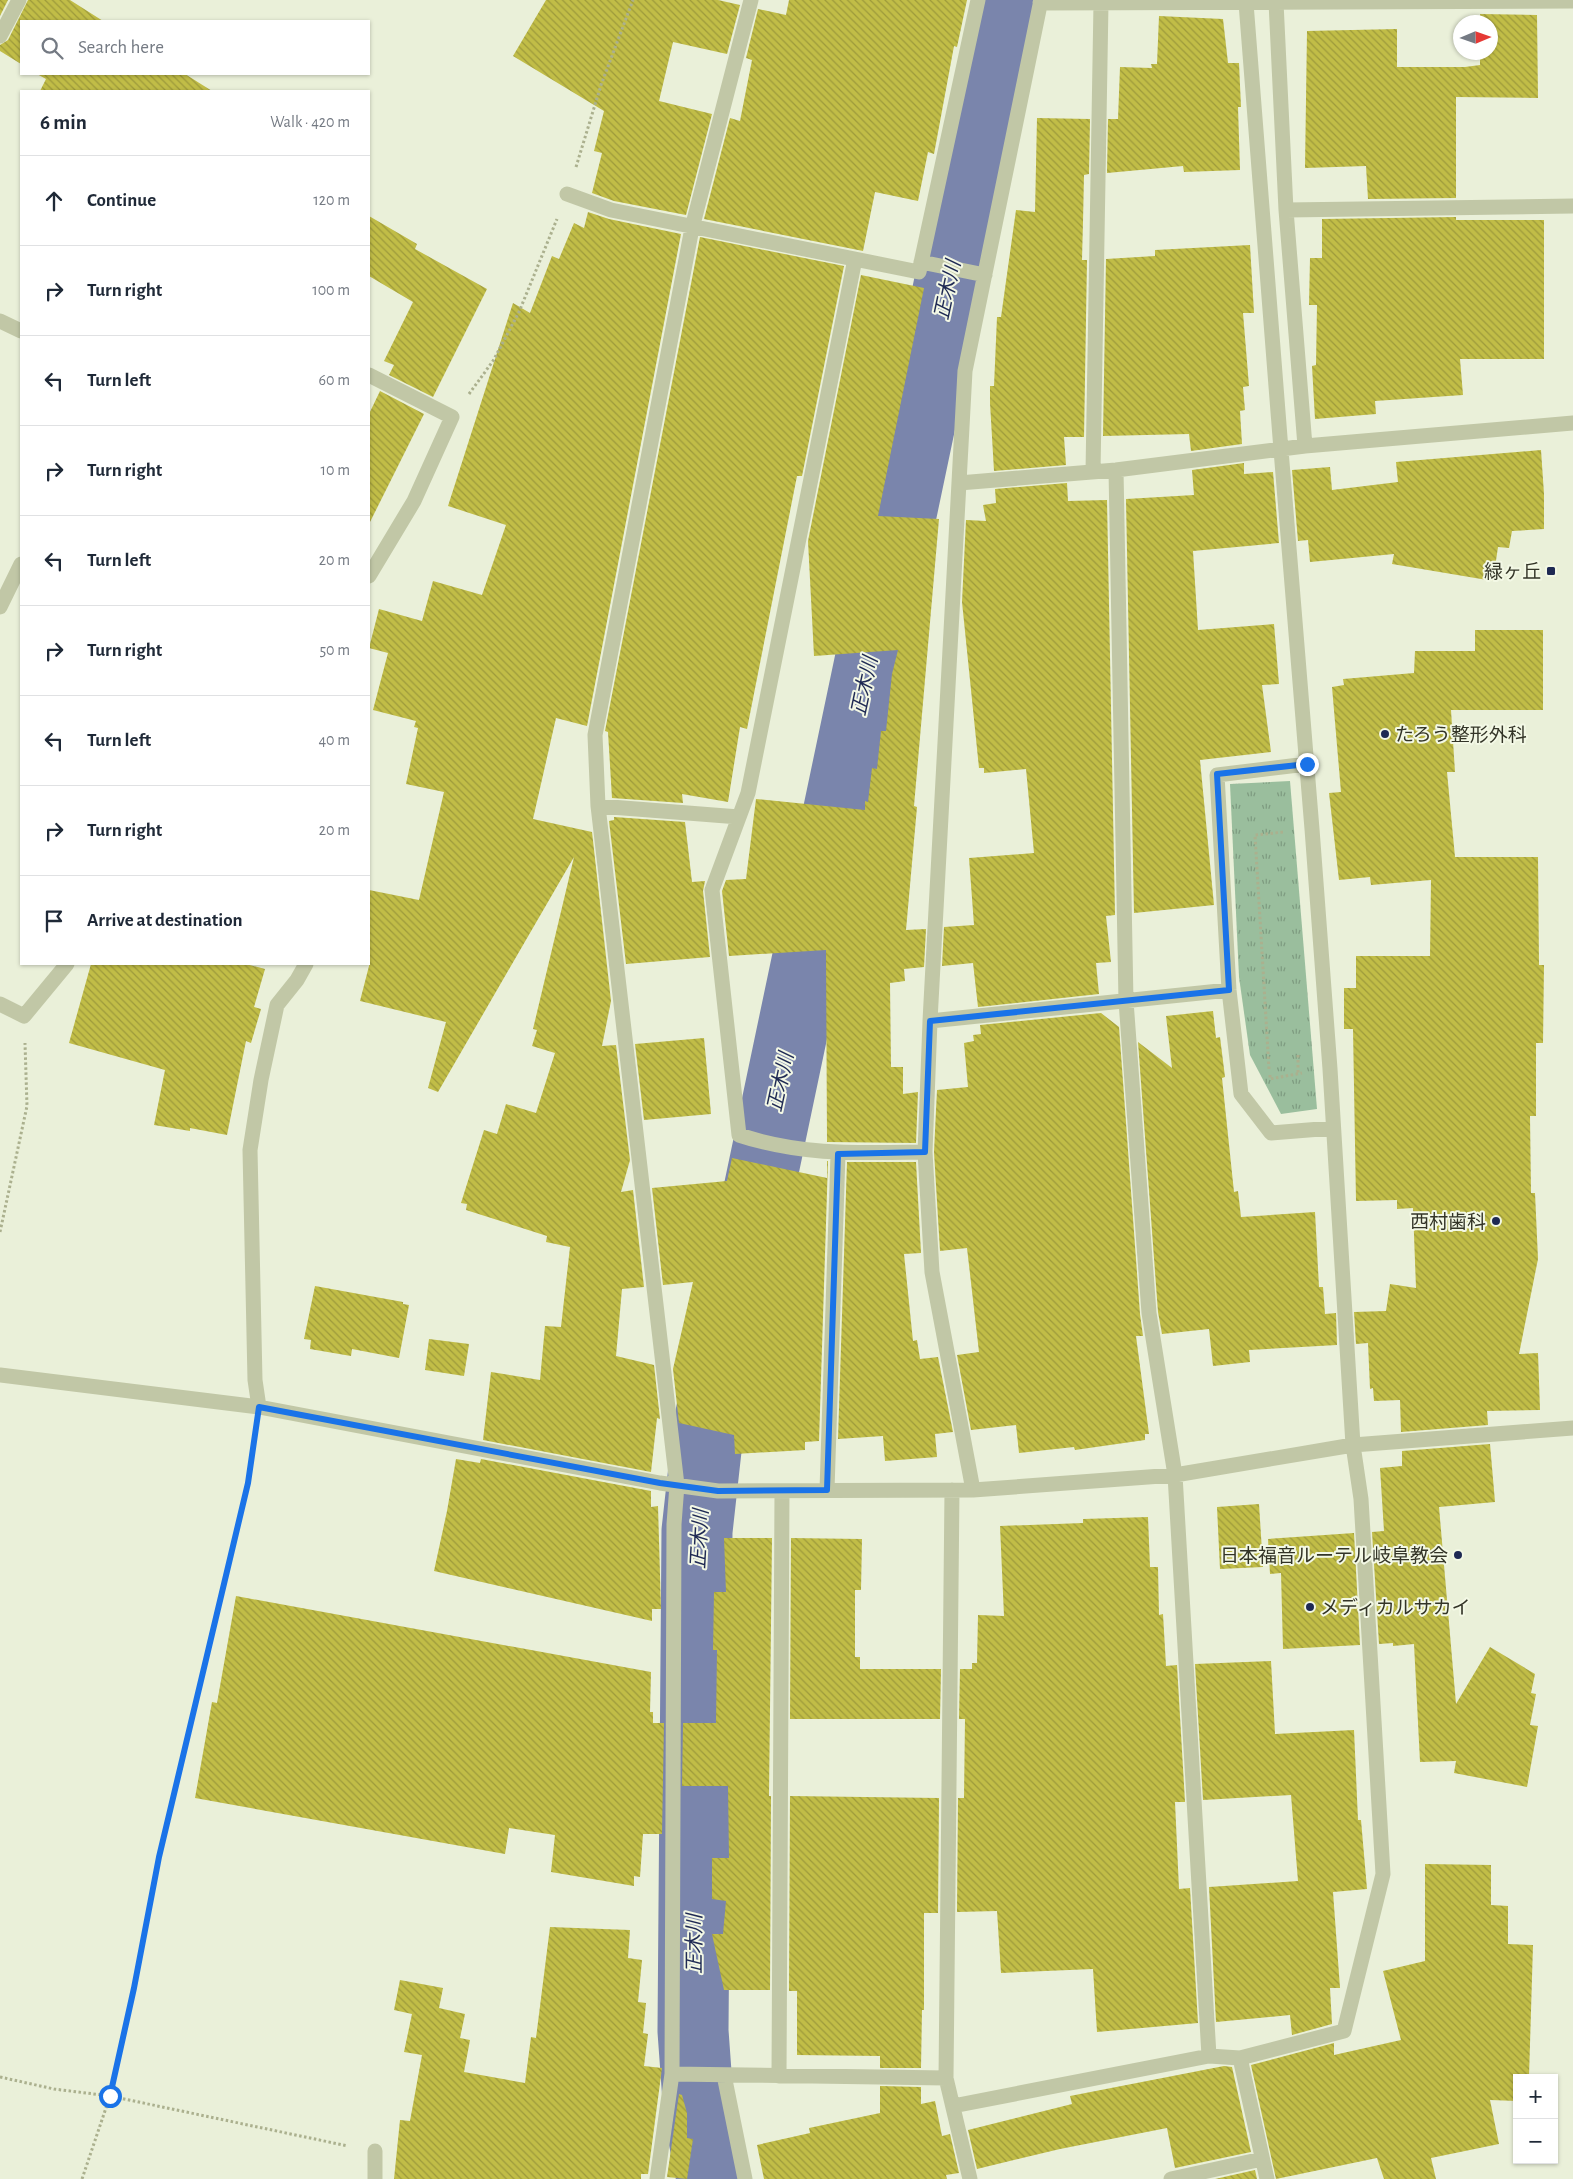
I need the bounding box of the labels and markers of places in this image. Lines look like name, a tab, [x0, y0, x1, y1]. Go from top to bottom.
place label: 緑ヶ丘	[1484, 562, 1541, 582]
marker: 緑ヶ丘	[1545, 565, 1557, 577]
place label: たろう整形外科	[1395, 725, 1527, 745]
marker: たろう整形外科	[1379, 728, 1391, 740]
place label: 西村歯科	[1410, 1212, 1486, 1232]
marker: 西村歯科	[1490, 1215, 1502, 1227]
place label: 日本福音ルーテル岐阜教会	[1220, 1545, 1448, 1566]
marker: 日本福音ルーテル岐阜教会	[1452, 1549, 1464, 1561]
place label: メディカルサカイ	[1320, 1597, 1471, 1618]
marker: メディカルサカイ	[1304, 1601, 1316, 1613]

